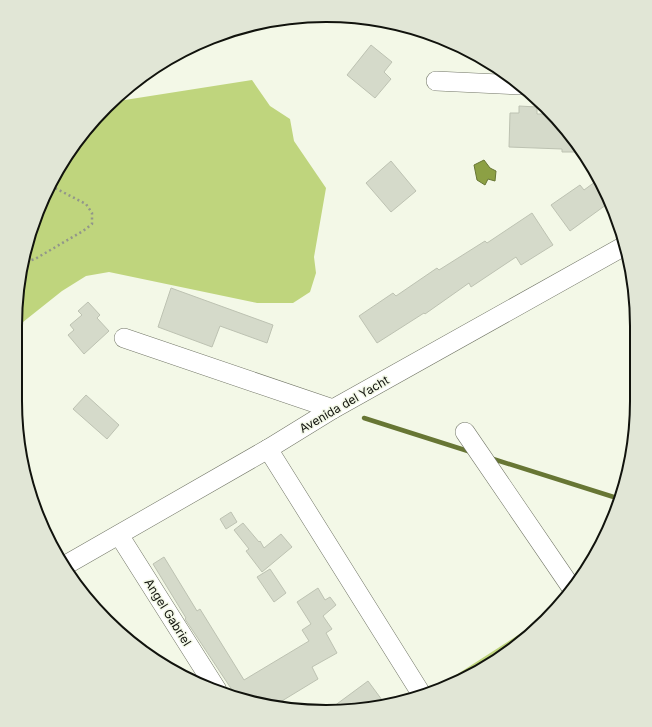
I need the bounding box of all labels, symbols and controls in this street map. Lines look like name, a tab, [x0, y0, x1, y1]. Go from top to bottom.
street label: Avenida del Yacht	[297, 372, 392, 436]
street label: Angel Gabriel	[141, 576, 195, 648]

